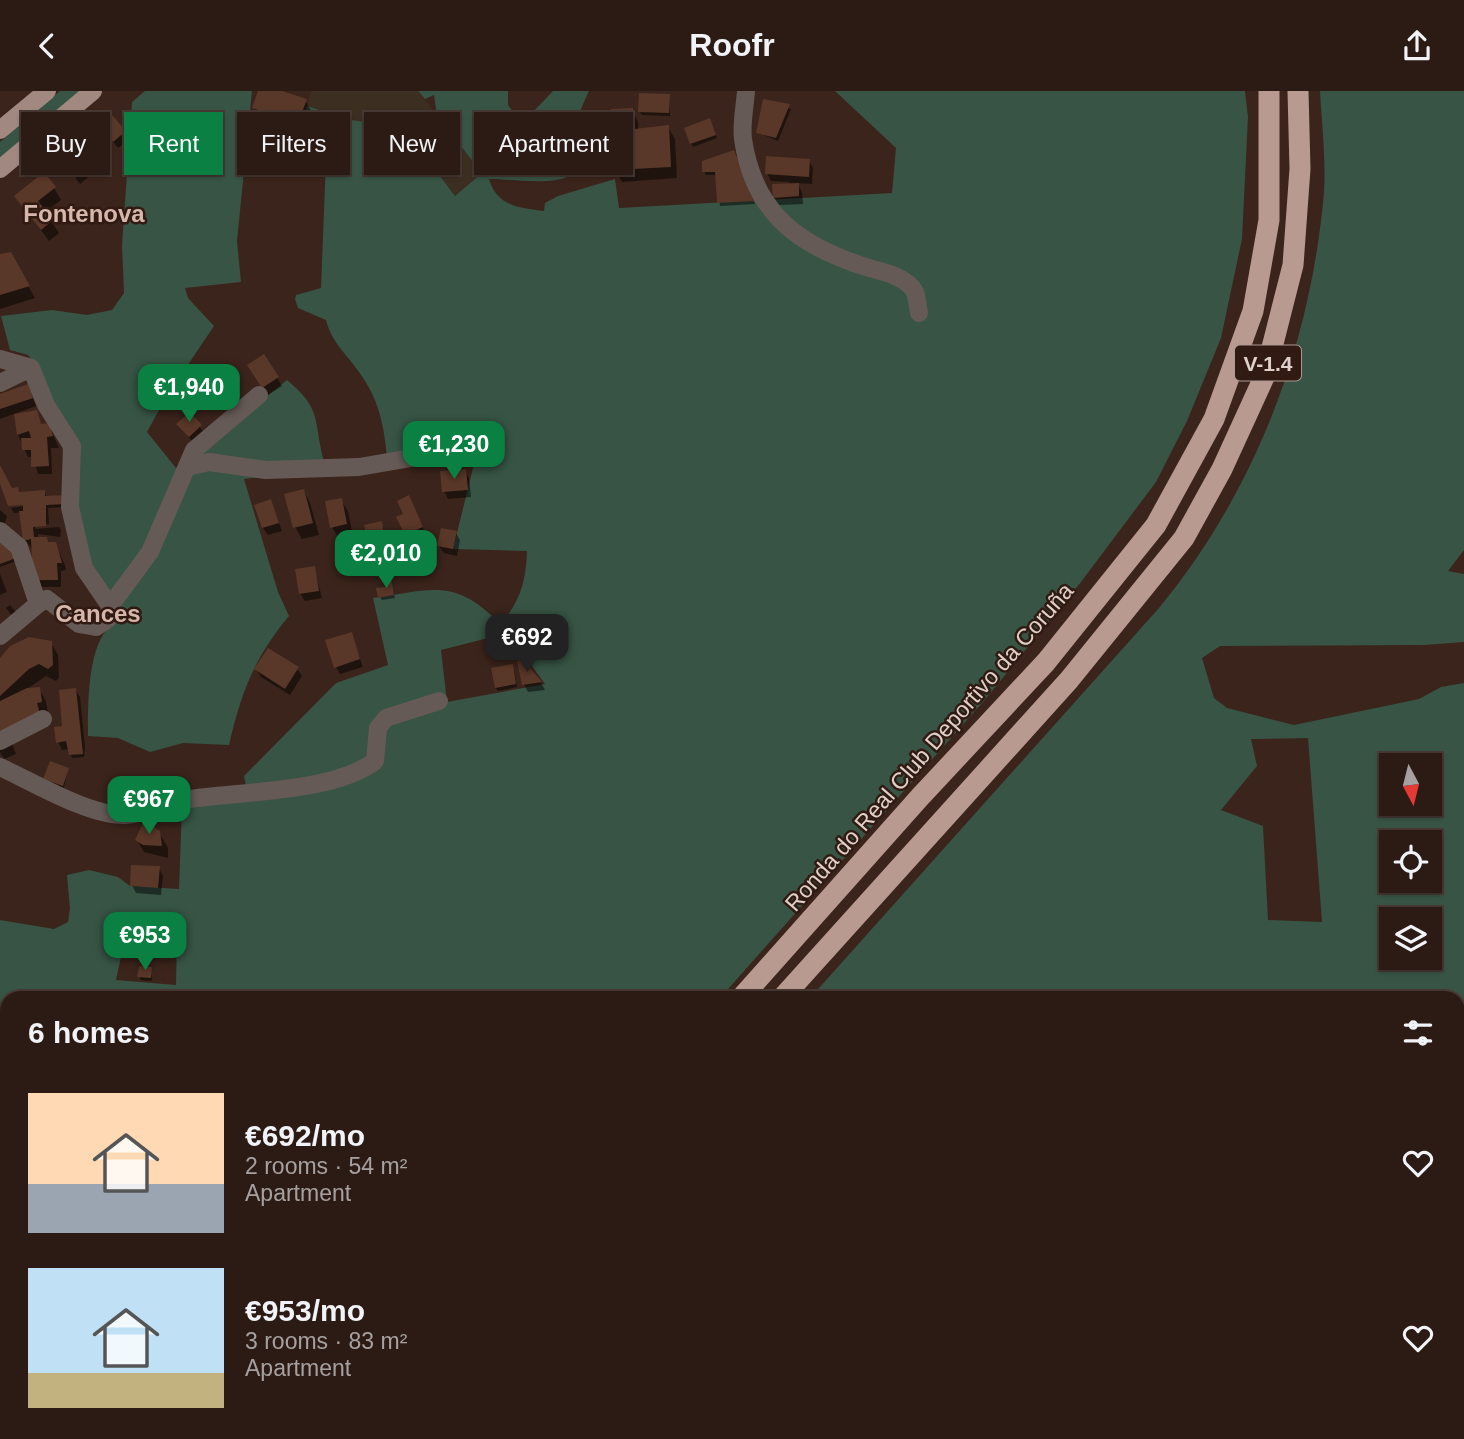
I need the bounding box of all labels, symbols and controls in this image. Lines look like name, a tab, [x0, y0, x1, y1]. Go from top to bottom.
icon: back	[28, 27, 66, 65]
text: Roofr	[689, 27, 775, 63]
icon: share	[1398, 27, 1436, 65]
chip: Buy	[21, 112, 110, 175]
chip: Rent	[124, 112, 223, 175]
chip: Filters	[237, 112, 350, 175]
chip: New	[364, 112, 460, 175]
chip: Apartment	[474, 112, 633, 175]
district label: Fontenova	[23, 200, 145, 227]
road number: V-1.4	[1235, 345, 1301, 381]
pin: €1,940	[132, 365, 246, 424]
text: €1,940	[154, 374, 224, 400]
pin: €1,230	[397, 421, 511, 481]
text: €1,230	[419, 431, 489, 457]
pin: €2,010	[329, 531, 443, 590]
text: €2,010	[351, 540, 421, 566]
street label: Ronda do Real Club Deportivo da Coruña	[780, 578, 1079, 916]
district label: Cances	[55, 600, 141, 627]
pin: €692	[486, 615, 568, 674]
text: €692	[501, 624, 553, 650]
north arrow	[1379, 753, 1442, 815]
map controls	[1379, 753, 1442, 970]
pin: €967	[108, 777, 190, 836]
text: €967	[123, 786, 175, 812]
button: locate	[1379, 830, 1442, 893]
button: layers	[1379, 907, 1442, 970]
pin: €953	[104, 913, 186, 972]
text: €953	[119, 922, 171, 948]
icon: filters	[1399, 1014, 1437, 1052]
text: 6 homes	[28, 1016, 150, 1049]
text: €692/mo	[245, 1119, 365, 1152]
icon: home	[84, 1121, 168, 1205]
icon: heart	[1399, 1144, 1437, 1182]
text: 2 rooms · 54 m²	[245, 1153, 407, 1179]
text: Apartment	[245, 1180, 351, 1206]
text: €953/mo	[245, 1294, 365, 1327]
icon: home	[84, 1296, 168, 1380]
icon: heart	[1399, 1319, 1437, 1357]
text: 3 rooms · 83 m²	[245, 1328, 407, 1354]
text: Apartment	[245, 1355, 351, 1381]

